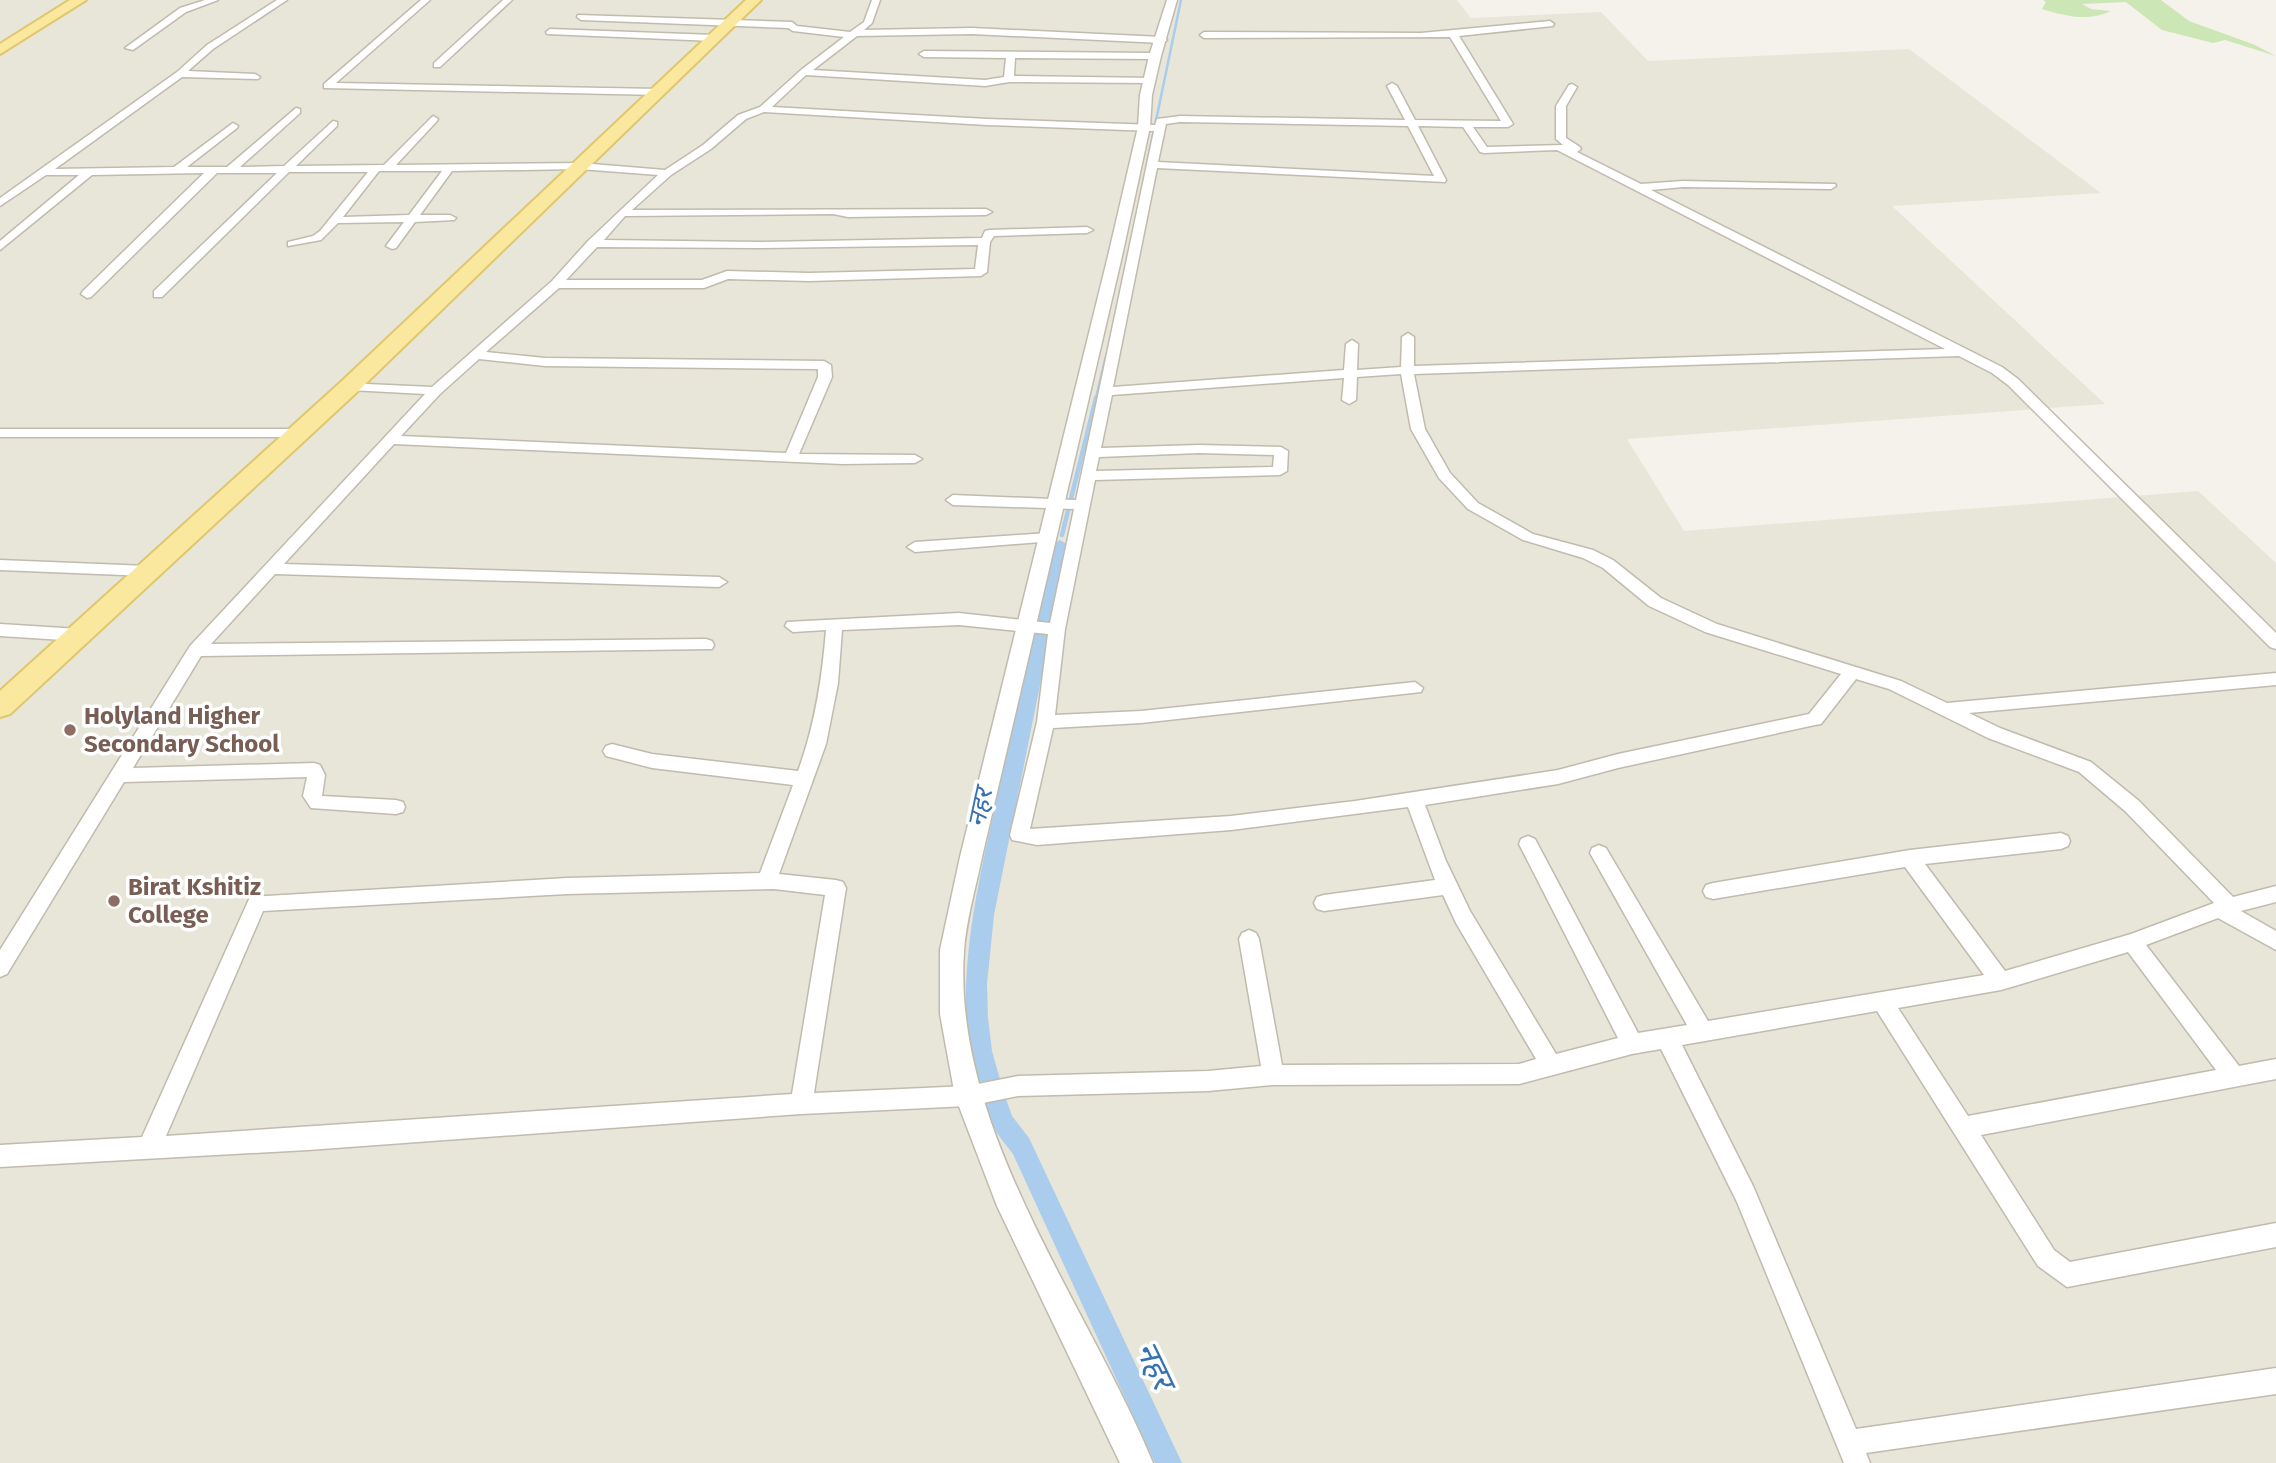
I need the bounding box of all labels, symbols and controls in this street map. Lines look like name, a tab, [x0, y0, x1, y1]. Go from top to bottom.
place label: Holyland Higher Secondary School	[84, 702, 280, 758]
marker: Holyland Higher Secondary School	[62, 722, 78, 738]
water label: नहर	[961, 781, 1000, 830]
place label: Birat Kshitiz College	[128, 873, 261, 929]
marker: Birat Kshitiz College	[106, 893, 122, 909]
water label: नहर	[1127, 1335, 1185, 1400]

